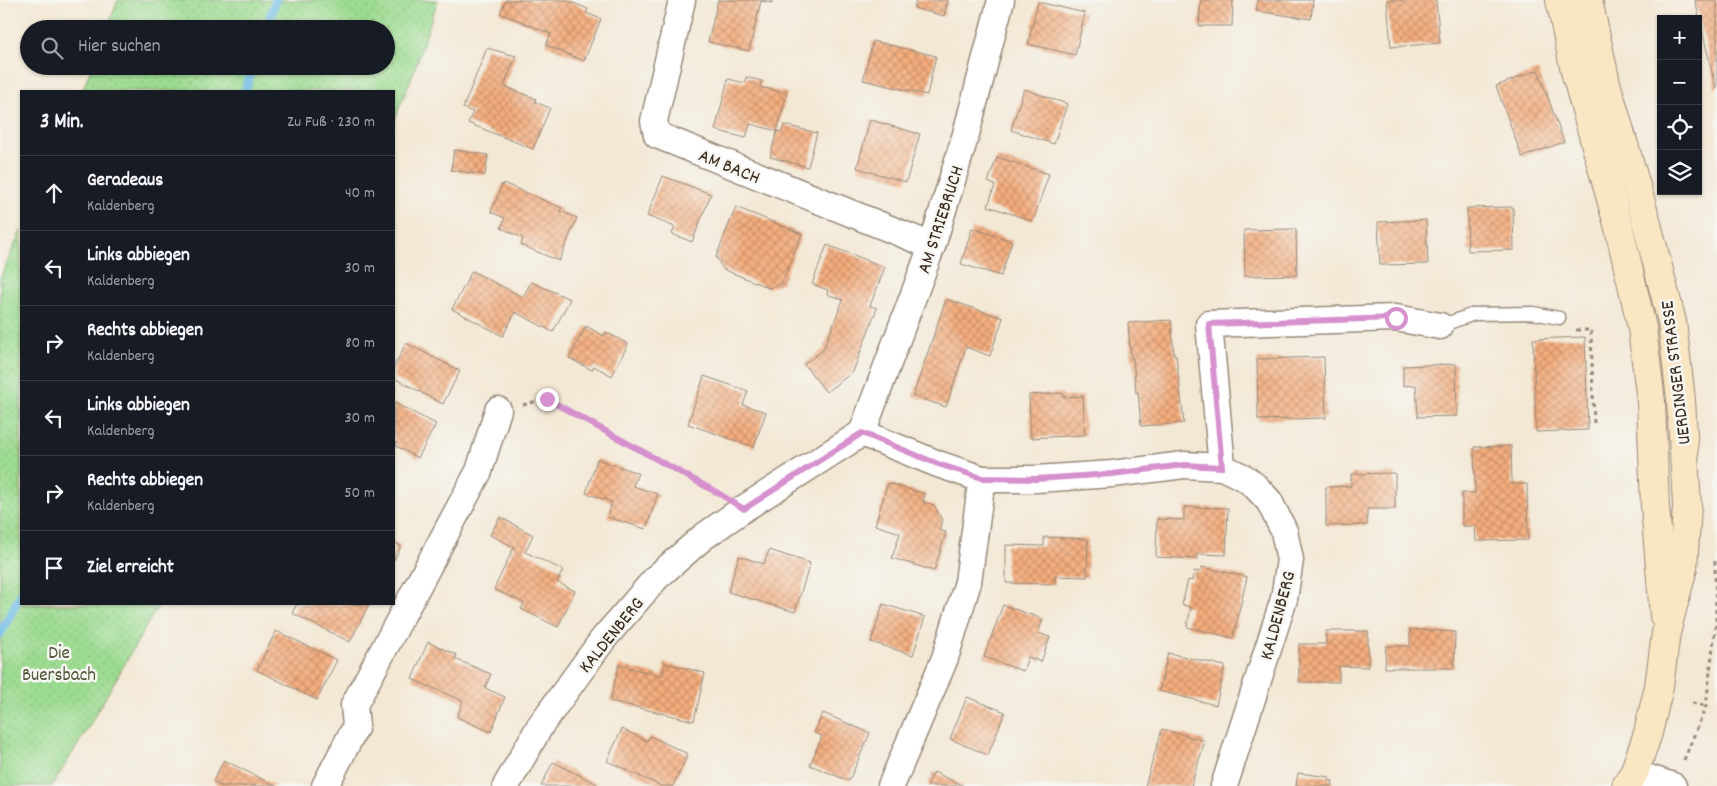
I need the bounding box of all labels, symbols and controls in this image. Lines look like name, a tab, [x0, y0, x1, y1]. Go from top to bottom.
map controls	[1657, 15, 1702, 195]
button: +	[1657, 15, 1702, 60]
search box	[20, 20, 395, 75]
icon: search	[38, 34, 66, 62]
text: Hier suchen	[78, 34, 161, 61]
button: −	[1657, 60, 1702, 105]
button: locate	[1657, 105, 1702, 150]
text: 3 Min.	[40, 108, 83, 138]
text: Zu Fuß · 230 m	[287, 111, 375, 134]
street label: AM BACH	[694, 144, 764, 193]
button: layers	[1657, 150, 1702, 195]
street label: AM STRIEBRUCH	[912, 163, 972, 278]
text: Geradeaus	[87, 168, 163, 195]
icon: ahead	[40, 179, 68, 207]
text: 40 m	[345, 182, 375, 205]
text: Kaldenberg	[87, 195, 155, 218]
text: Links abbiegen	[87, 243, 190, 270]
icon: left	[40, 254, 68, 282]
text: 30 m	[345, 257, 375, 280]
text: Kaldenberg	[87, 270, 155, 293]
street label: UERDINGER STRASSE	[1655, 299, 1700, 446]
route start	[1385, 307, 1408, 330]
text: Rechts abbiegen	[87, 318, 203, 345]
icon: right	[40, 329, 68, 357]
text: 80 m	[345, 332, 375, 355]
text: Kaldenberg	[87, 345, 155, 368]
route end	[536, 388, 559, 411]
text: Links abbiegen	[87, 393, 190, 420]
icon: left	[40, 404, 68, 432]
text: 30 m	[345, 407, 375, 430]
text: Kaldenberg	[87, 420, 155, 443]
text: Rechts abbiegen	[87, 468, 203, 495]
icon: right	[40, 479, 68, 507]
text: 50 m	[344, 482, 375, 505]
text: Kaldenberg	[87, 495, 155, 518]
icon: arrive	[40, 554, 68, 582]
text: Ziel erreicht	[87, 555, 174, 582]
street label: KALDENBERG	[1255, 568, 1304, 663]
street label: KALDENBERG	[574, 592, 652, 680]
park label: Die Buersbach	[22, 641, 96, 690]

